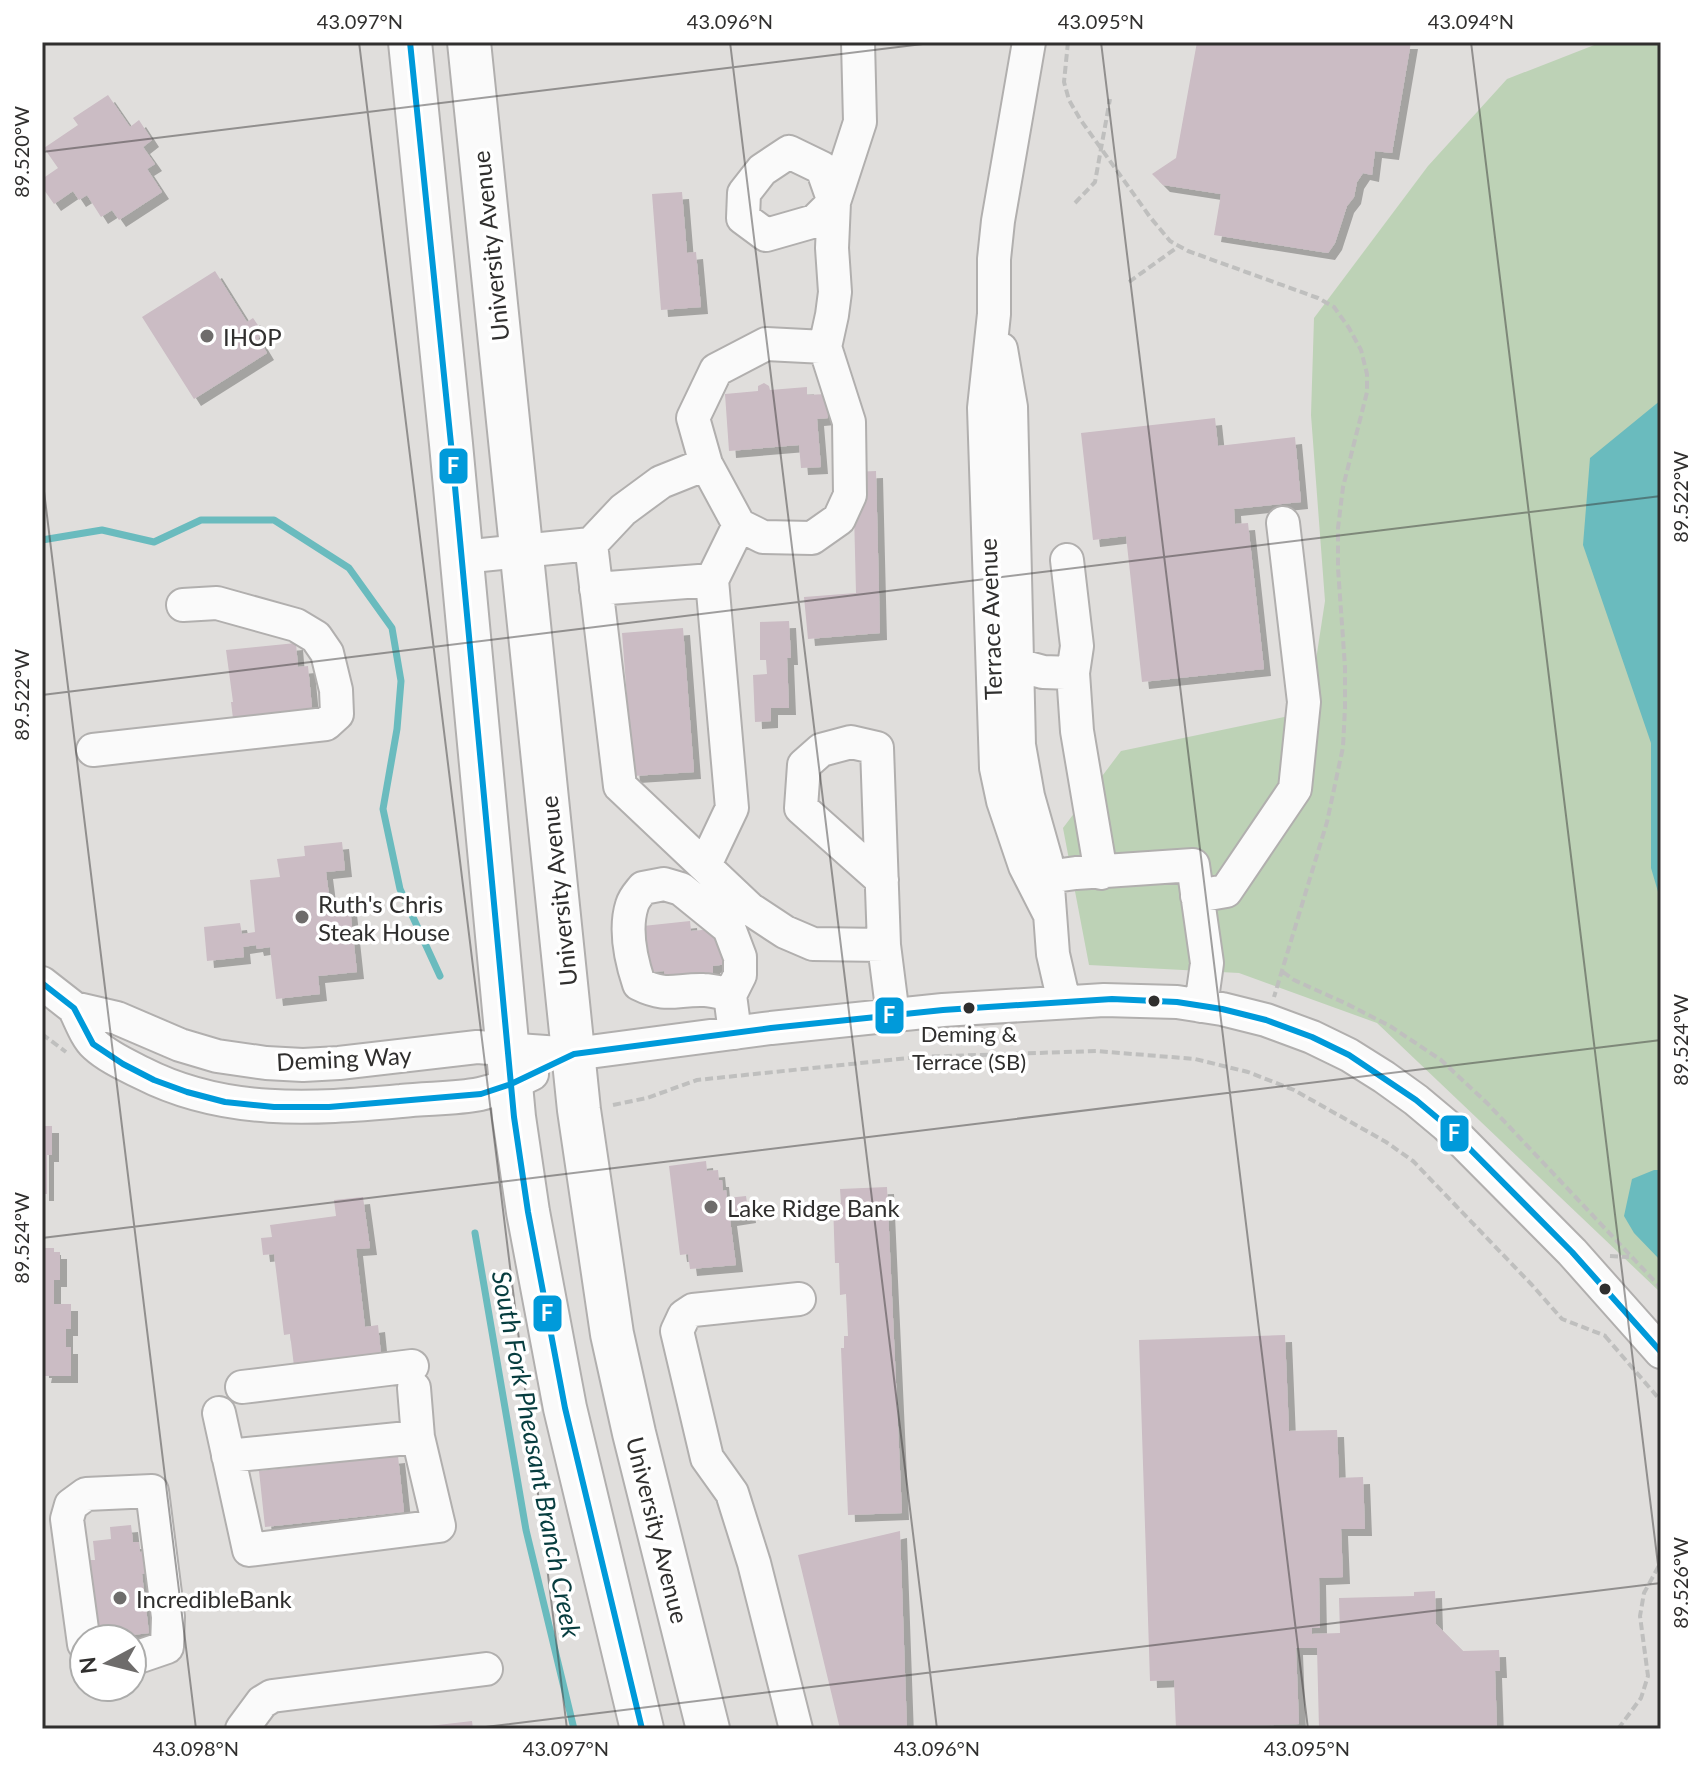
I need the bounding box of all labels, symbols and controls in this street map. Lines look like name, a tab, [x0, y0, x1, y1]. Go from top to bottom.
text: 43.097°N	[317, 9, 403, 33]
text: 43.096°N	[687, 9, 773, 33]
text: 43.095°N	[1058, 9, 1144, 33]
text: 43.094°N	[1428, 9, 1514, 33]
text: 89.520°W	[9, 106, 33, 198]
street label: University Avenue	[466, 149, 514, 343]
place label: IHOP	[223, 322, 282, 351]
marker: IHOP	[198, 327, 216, 345]
line badge: F	[438, 447, 469, 485]
text: 89.522°W	[1668, 451, 1692, 543]
text: F	[447, 452, 459, 479]
street label: Terrace Avenue	[973, 538, 1007, 700]
text: 89.522°W	[9, 649, 33, 741]
street label: University Avenue	[534, 794, 582, 988]
place label: Ruth's Chris Steak House	[318, 889, 450, 946]
marker: Ruth's Chris Steak House	[293, 908, 311, 926]
unlabelled marker	[1146, 993, 1162, 1009]
text: 89.524°W	[1668, 994, 1692, 1086]
line badge: F	[874, 996, 905, 1035]
marker: Deming & Terrace (SB)	[961, 1000, 977, 1016]
text: F	[883, 1001, 895, 1028]
place label: Deming & Terrace (SB)	[912, 1020, 1026, 1075]
street label: Deming Way	[276, 1040, 413, 1076]
line badge: F	[1439, 1114, 1470, 1153]
text: F	[1448, 1119, 1460, 1146]
text: 89.524°W	[9, 1192, 33, 1284]
place label: Lake Ridge Bank	[727, 1193, 900, 1222]
marker: Lake Ridge Bank	[702, 1198, 720, 1216]
water label: South Fork Pheasant Branch Creek	[486, 1268, 588, 1640]
unlabelled marker	[1597, 1281, 1613, 1297]
line badge: F	[532, 1294, 563, 1333]
street label: University Avenue	[621, 1434, 695, 1626]
text: 89.526°W	[1668, 1537, 1692, 1629]
place label: IncredibleBank	[136, 1584, 293, 1613]
marker: IncredibleBank	[111, 1589, 129, 1607]
north arrow	[68, 1623, 148, 1703]
text: N	[73, 1655, 102, 1676]
text: 43.098°N	[153, 1736, 239, 1760]
text: 43.097°N	[523, 1736, 609, 1760]
text: 43.096°N	[894, 1736, 980, 1760]
text: 43.095°N	[1264, 1736, 1350, 1760]

